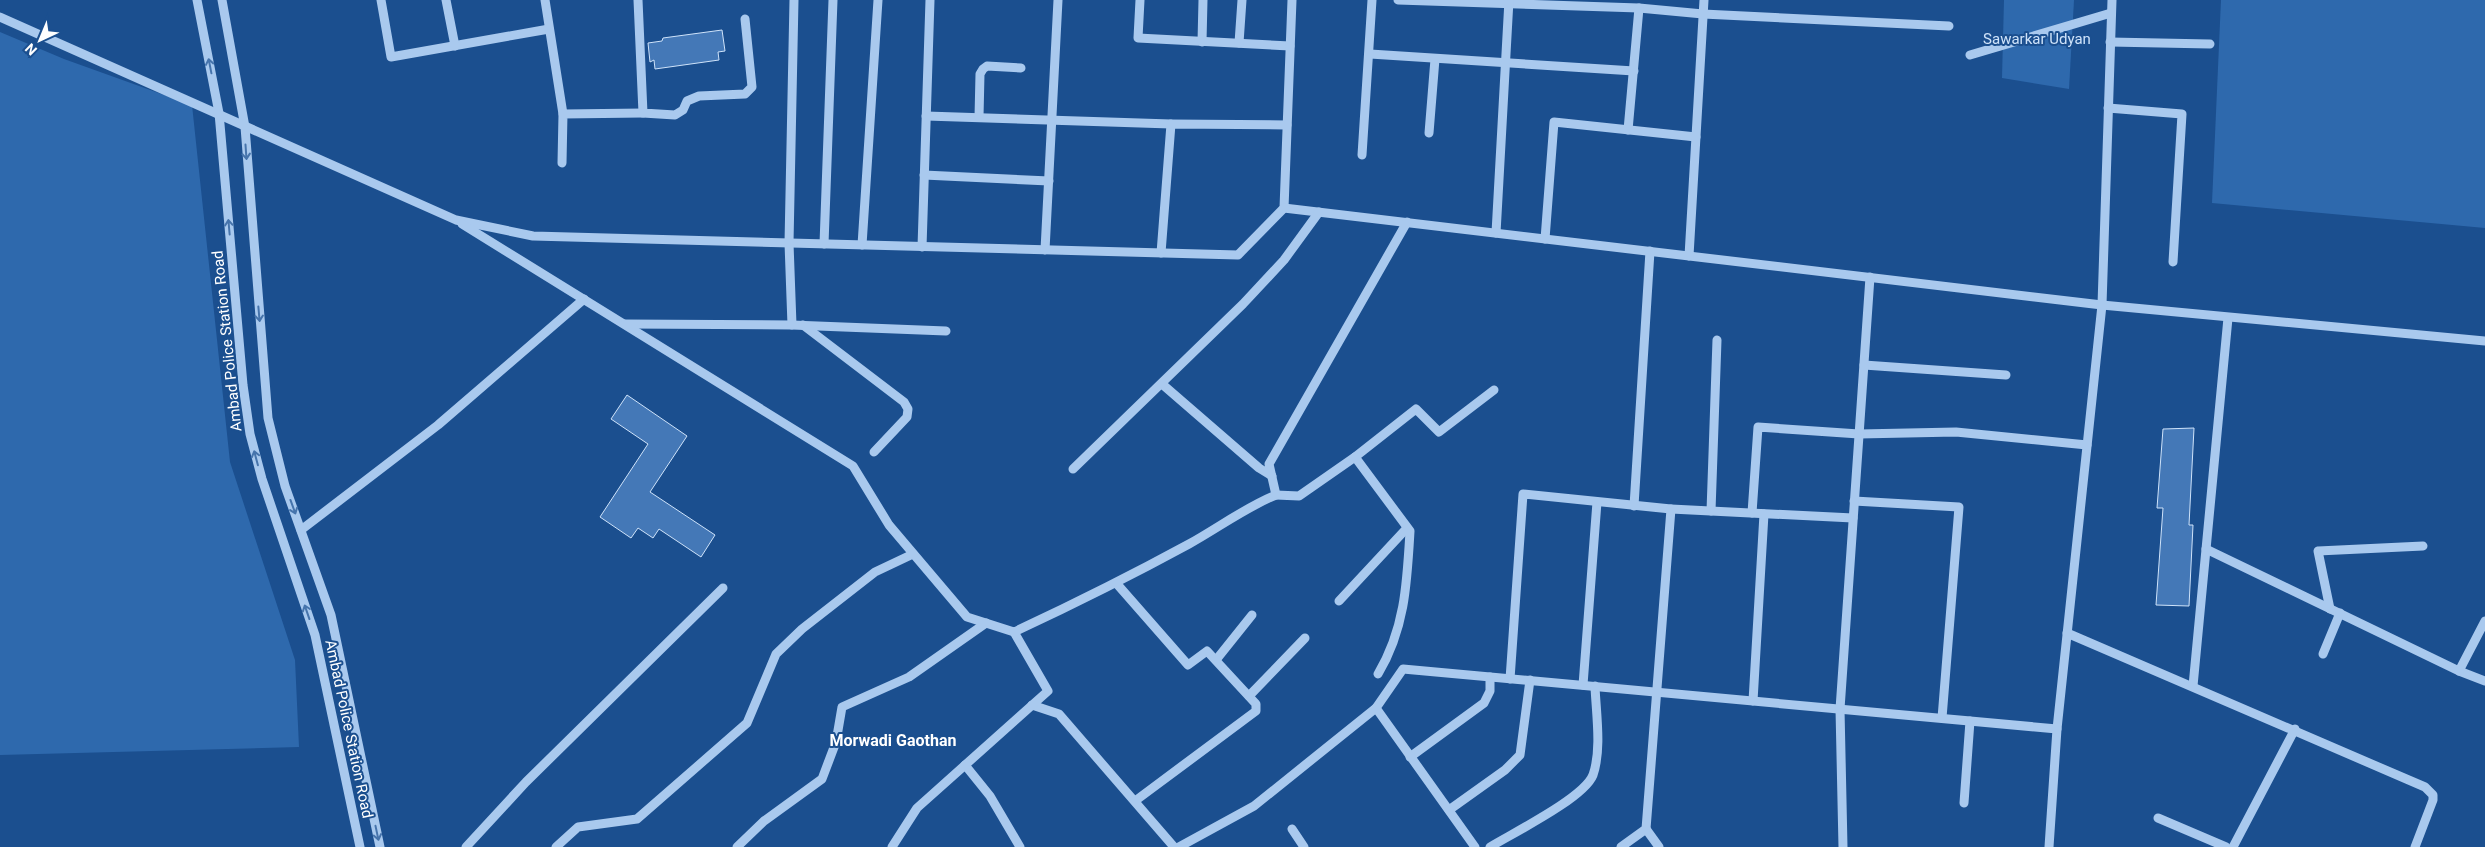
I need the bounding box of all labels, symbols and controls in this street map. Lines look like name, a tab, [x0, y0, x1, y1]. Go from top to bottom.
north arrow	[15, 15, 65, 65]
park label: Sawarkar Udyan	[1983, 30, 2091, 48]
text: N	[22, 40, 40, 59]
one-way arrow	[205, 58, 214, 74]
one-way arrow	[242, 143, 251, 159]
one-way arrow	[224, 219, 234, 235]
street label: Ambad Police Station Road	[209, 250, 245, 432]
one-way arrow	[254, 305, 264, 321]
one-way arrow	[251, 450, 261, 466]
one-way arrow	[289, 499, 298, 515]
one-way arrow	[302, 605, 311, 620]
street label: Ambad Police Station Road	[321, 638, 377, 820]
district label: Morwadi Gaothan	[830, 731, 957, 750]
one-way arrow	[373, 825, 382, 841]

